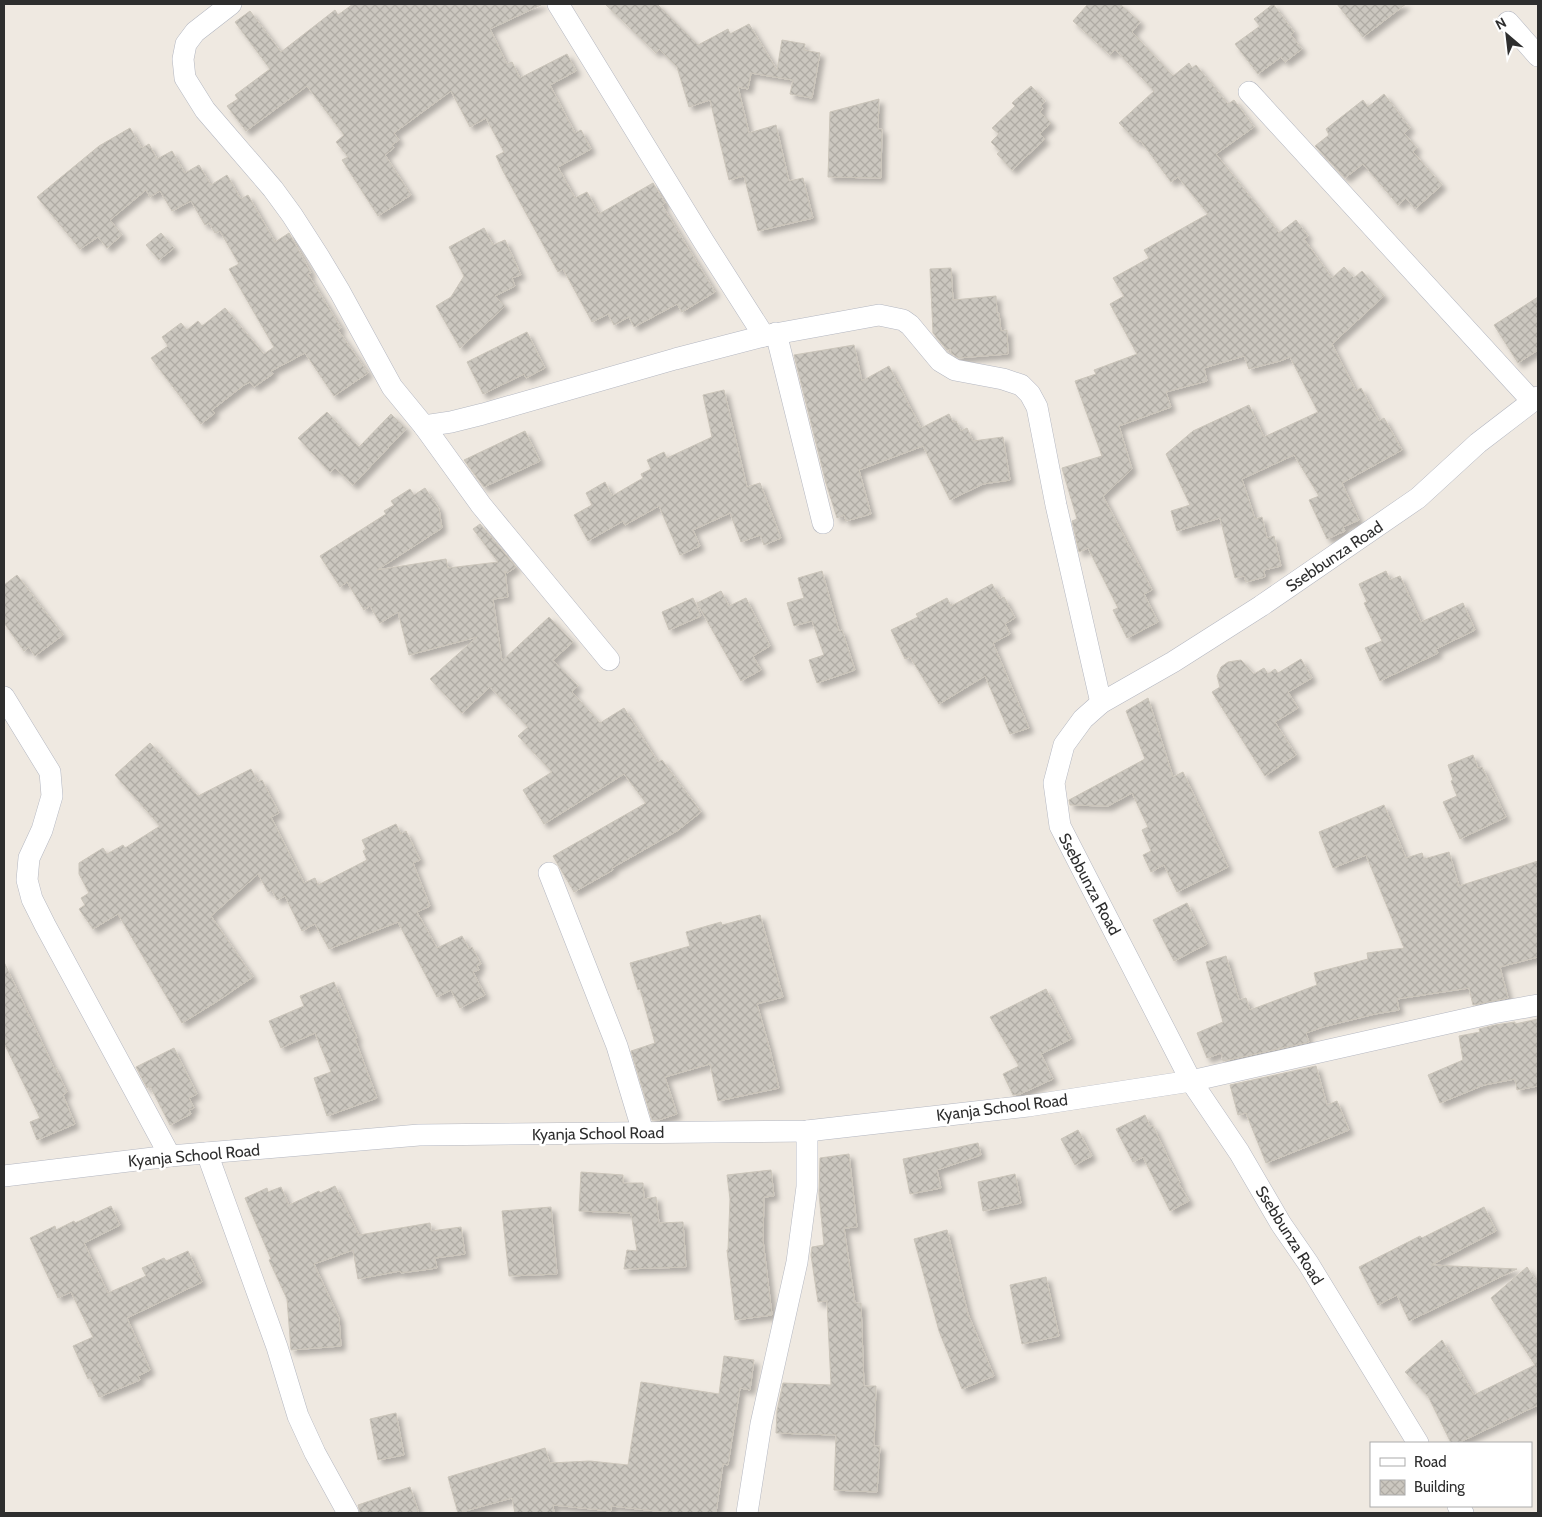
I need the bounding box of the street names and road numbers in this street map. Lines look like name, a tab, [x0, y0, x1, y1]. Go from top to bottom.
street label: Ssebbunza Road	[1282, 517, 1386, 596]
street label: Ssebbunza Road	[1055, 830, 1124, 938]
street label: Kyanja School Road	[935, 1090, 1069, 1125]
street label: Kyanja School Road	[532, 1123, 664, 1144]
street label: Kyanja School Road	[127, 1140, 261, 1171]
street label: Ssebbunza Road	[1252, 1182, 1327, 1288]

